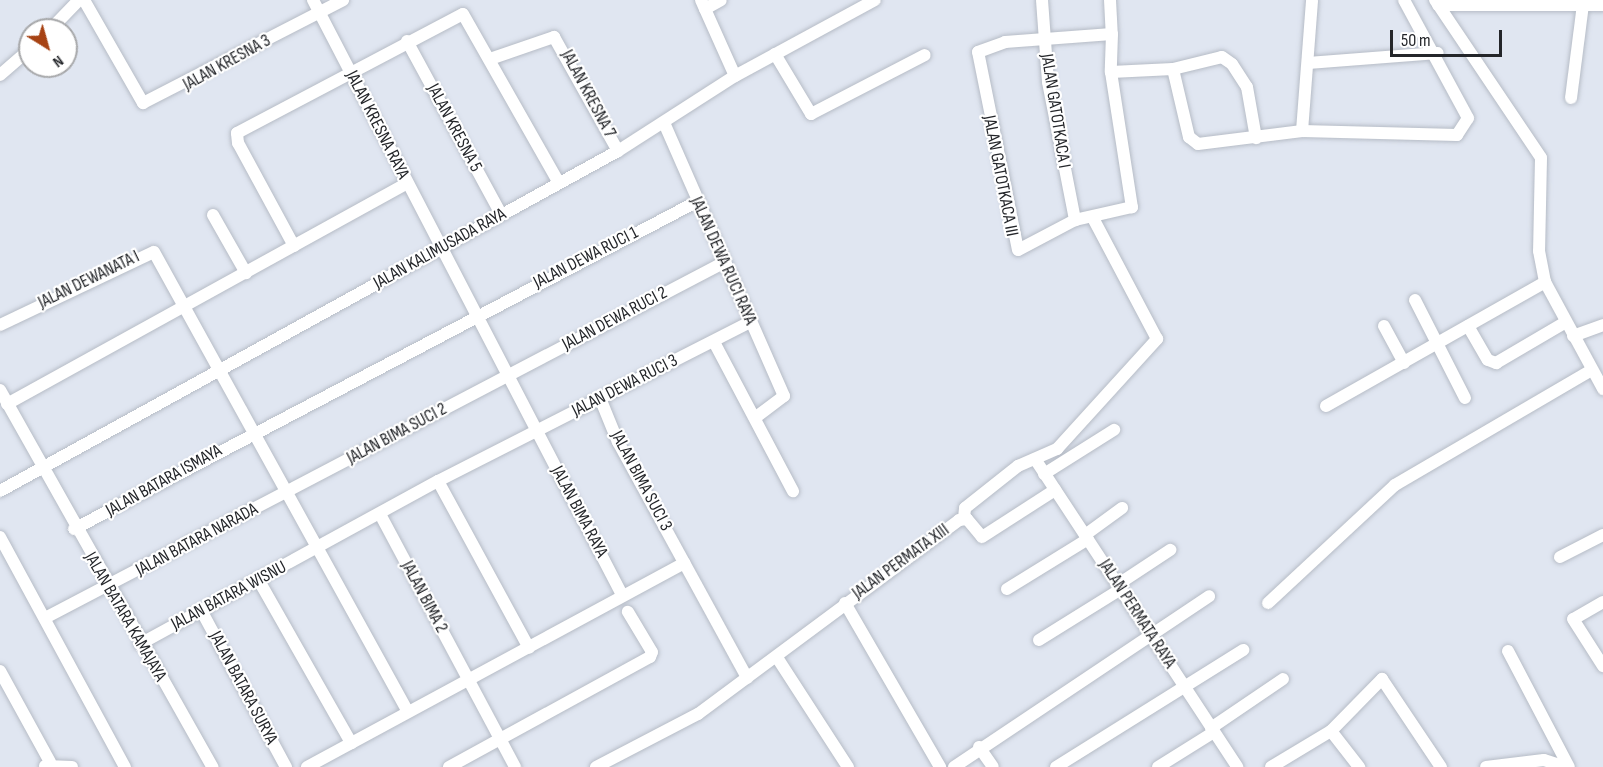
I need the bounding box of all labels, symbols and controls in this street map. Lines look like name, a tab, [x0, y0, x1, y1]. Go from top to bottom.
north arrow	[18, 18, 78, 78]
scale bar	[1393, 18, 1506, 56]
street label: JALAN KRESNA 3	[179, 30, 275, 96]
text: 50 m	[1401, 30, 1431, 51]
street label: JALAN KRESNA 7	[556, 46, 620, 142]
text: N	[49, 51, 67, 71]
street label: JALAN GATOTKACA I	[1035, 52, 1075, 170]
street label: JALAN KRESNA RAYA	[340, 67, 414, 183]
street label: JALAN KRESNA 5	[422, 80, 486, 176]
street label: JALAN GATOTKACA III	[978, 114, 1022, 238]
street label: JALAN DEWA RUCI RAYA	[685, 194, 761, 328]
street label: JALAN KALIMUSADA RAYA	[370, 204, 510, 294]
street label: JALAN DEWA RUCI 1	[530, 222, 642, 294]
street label: JALAN DEWANATA I	[35, 246, 143, 314]
street label: JALAN DEWA RUCI 2	[559, 282, 671, 356]
street label: JALAN DEWA RUCI 3	[568, 350, 682, 422]
street label: JALAN BIMA SUCI 2	[343, 399, 451, 469]
street label: JALAN BIMA SUCI 3	[606, 427, 676, 535]
street label: JALAN BATARA ISMAYA	[102, 440, 226, 522]
street label: JALAN BIMA RAYA	[546, 463, 612, 561]
street label: JALAN BATARA NARADA	[132, 499, 262, 581]
street label: JALAN PERMATA XIII	[848, 520, 954, 604]
street label: JALAN BATARA KAMAJAYA	[79, 549, 171, 685]
street label: JALAN PERMATA RAYA	[1094, 555, 1180, 673]
street label: JALAN BATARA WISNU	[168, 557, 290, 635]
street label: JALAN BIMA 2	[396, 557, 452, 637]
street label: JALAN BATARA SURYA	[204, 628, 282, 748]

